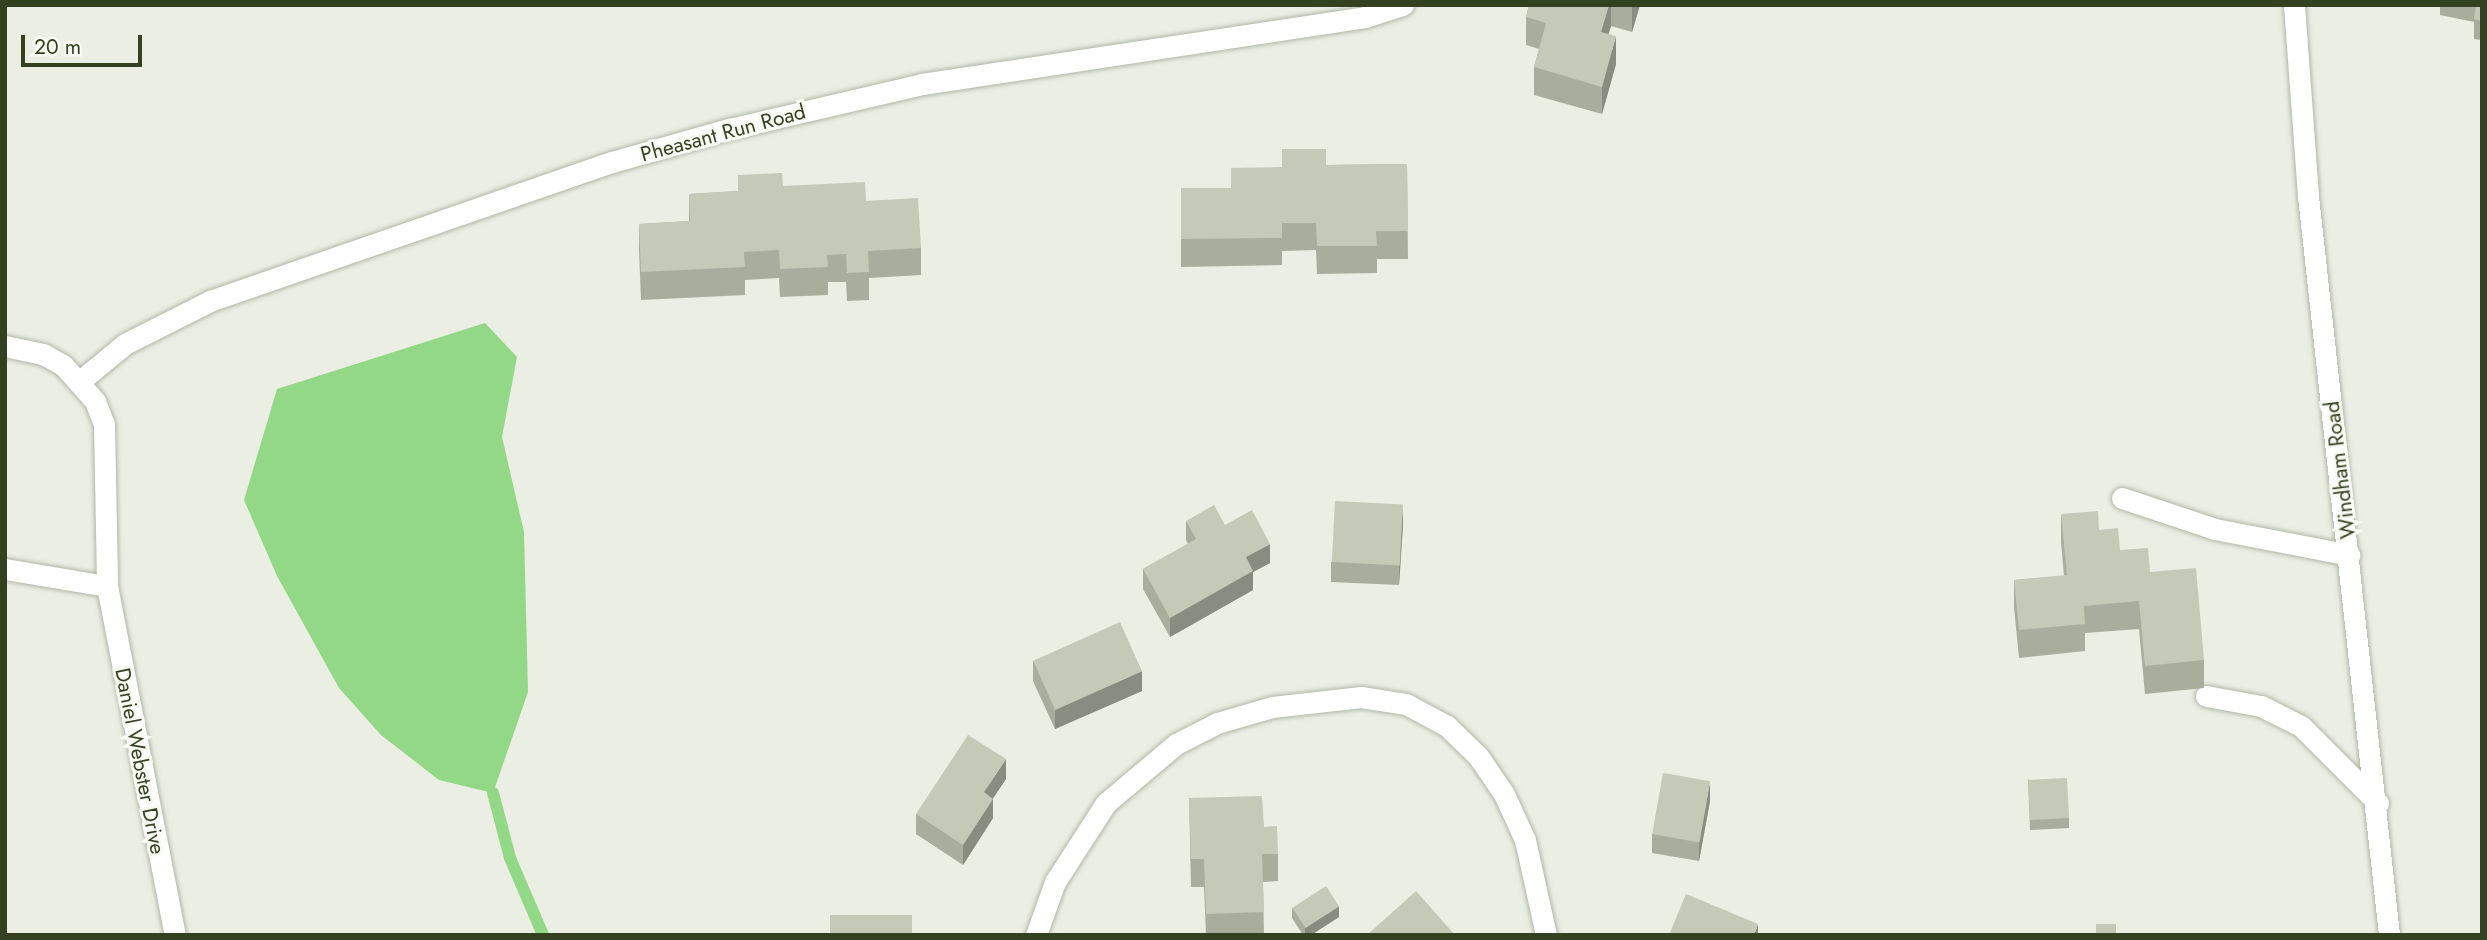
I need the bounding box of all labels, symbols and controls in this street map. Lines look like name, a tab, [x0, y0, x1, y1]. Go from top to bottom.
scale bar	[24, 21, 145, 65]
text: 20 m	[34, 32, 81, 62]
street label: Pheasant Run Road	[638, 99, 808, 167]
street label: Windham Road	[2319, 400, 2361, 540]
street label: Daniel Webster Drive	[110, 666, 170, 856]

